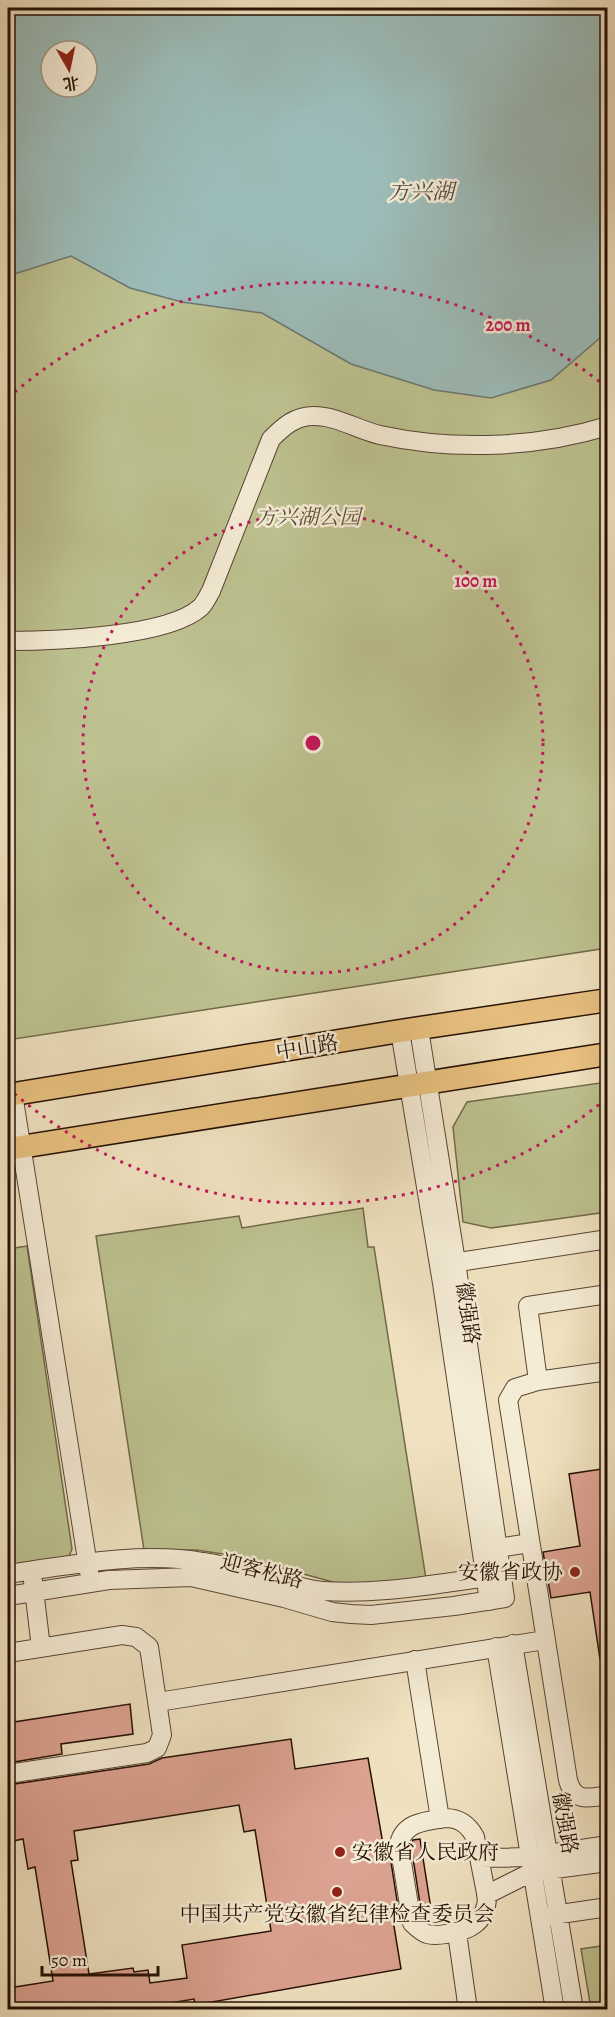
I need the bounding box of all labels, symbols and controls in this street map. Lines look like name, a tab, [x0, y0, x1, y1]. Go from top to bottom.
north arrow	[39, 39, 99, 99]
text: 北	[62, 71, 81, 95]
water label: 方兴湖	[388, 177, 458, 207]
text: 200 m	[485, 313, 531, 337]
park label: 方兴湖公园	[256, 503, 363, 531]
text: 100 m	[455, 569, 497, 593]
centre of rings	[303, 733, 323, 753]
street label: 中山路	[274, 1028, 340, 1066]
street label: 徽强路	[450, 1280, 486, 1346]
street label: 迎客松路	[218, 1547, 306, 1595]
place label: 安徽省政协	[458, 1558, 563, 1586]
marker: 安徽省政协	[568, 1565, 582, 1579]
street label: 徽强路	[546, 1790, 584, 1856]
place label: 安徽省人民政府	[352, 1838, 499, 1866]
marker: 安徽省人民政府	[333, 1845, 347, 1859]
marker: 中国共产党安徽省纪律检查委员会	[330, 1885, 344, 1899]
place label: 中国共产党安徽省纪律检查委员会	[180, 1900, 495, 1928]
scale bar	[42, 1939, 158, 1977]
text: 50 m	[51, 1948, 87, 1972]

